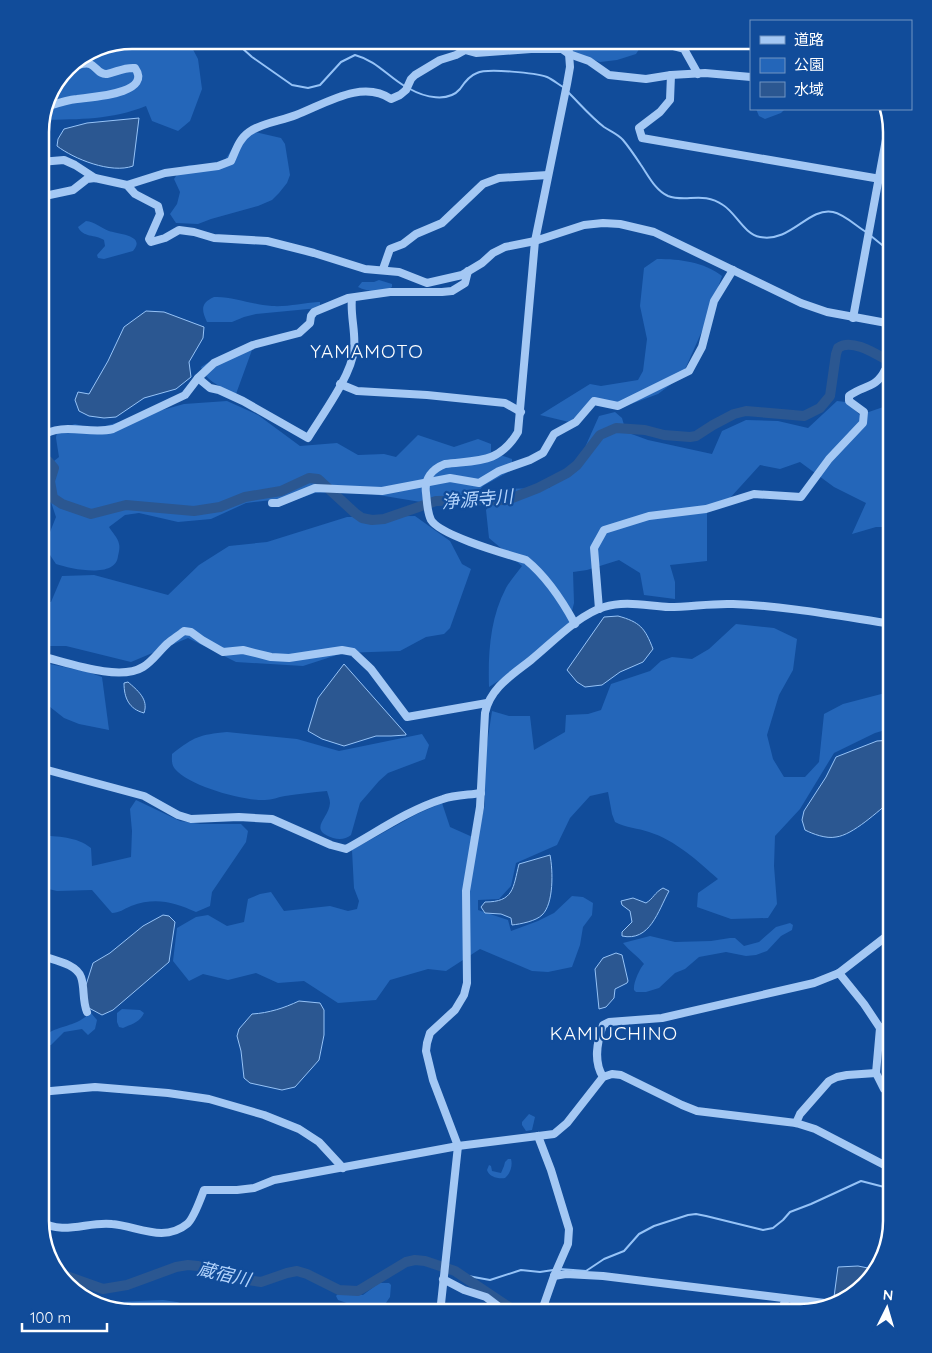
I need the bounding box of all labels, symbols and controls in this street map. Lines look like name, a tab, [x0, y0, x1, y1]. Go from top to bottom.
legend	[750, 20, 912, 110]
text: 道路	[794, 30, 824, 49]
text: 公園	[794, 55, 824, 74]
text: 水域	[794, 80, 824, 99]
district label: YAMAMOTO	[310, 339, 424, 363]
water label: 浄源寺川	[440, 484, 516, 514]
district label: KAMIUCHINO	[550, 1021, 678, 1045]
water label: 蔵宿川	[195, 1257, 255, 1292]
north arrow	[862, 1283, 912, 1333]
text: N	[882, 1286, 894, 1304]
scale bar	[22, 1300, 108, 1332]
text: 100 m	[30, 1308, 71, 1327]

